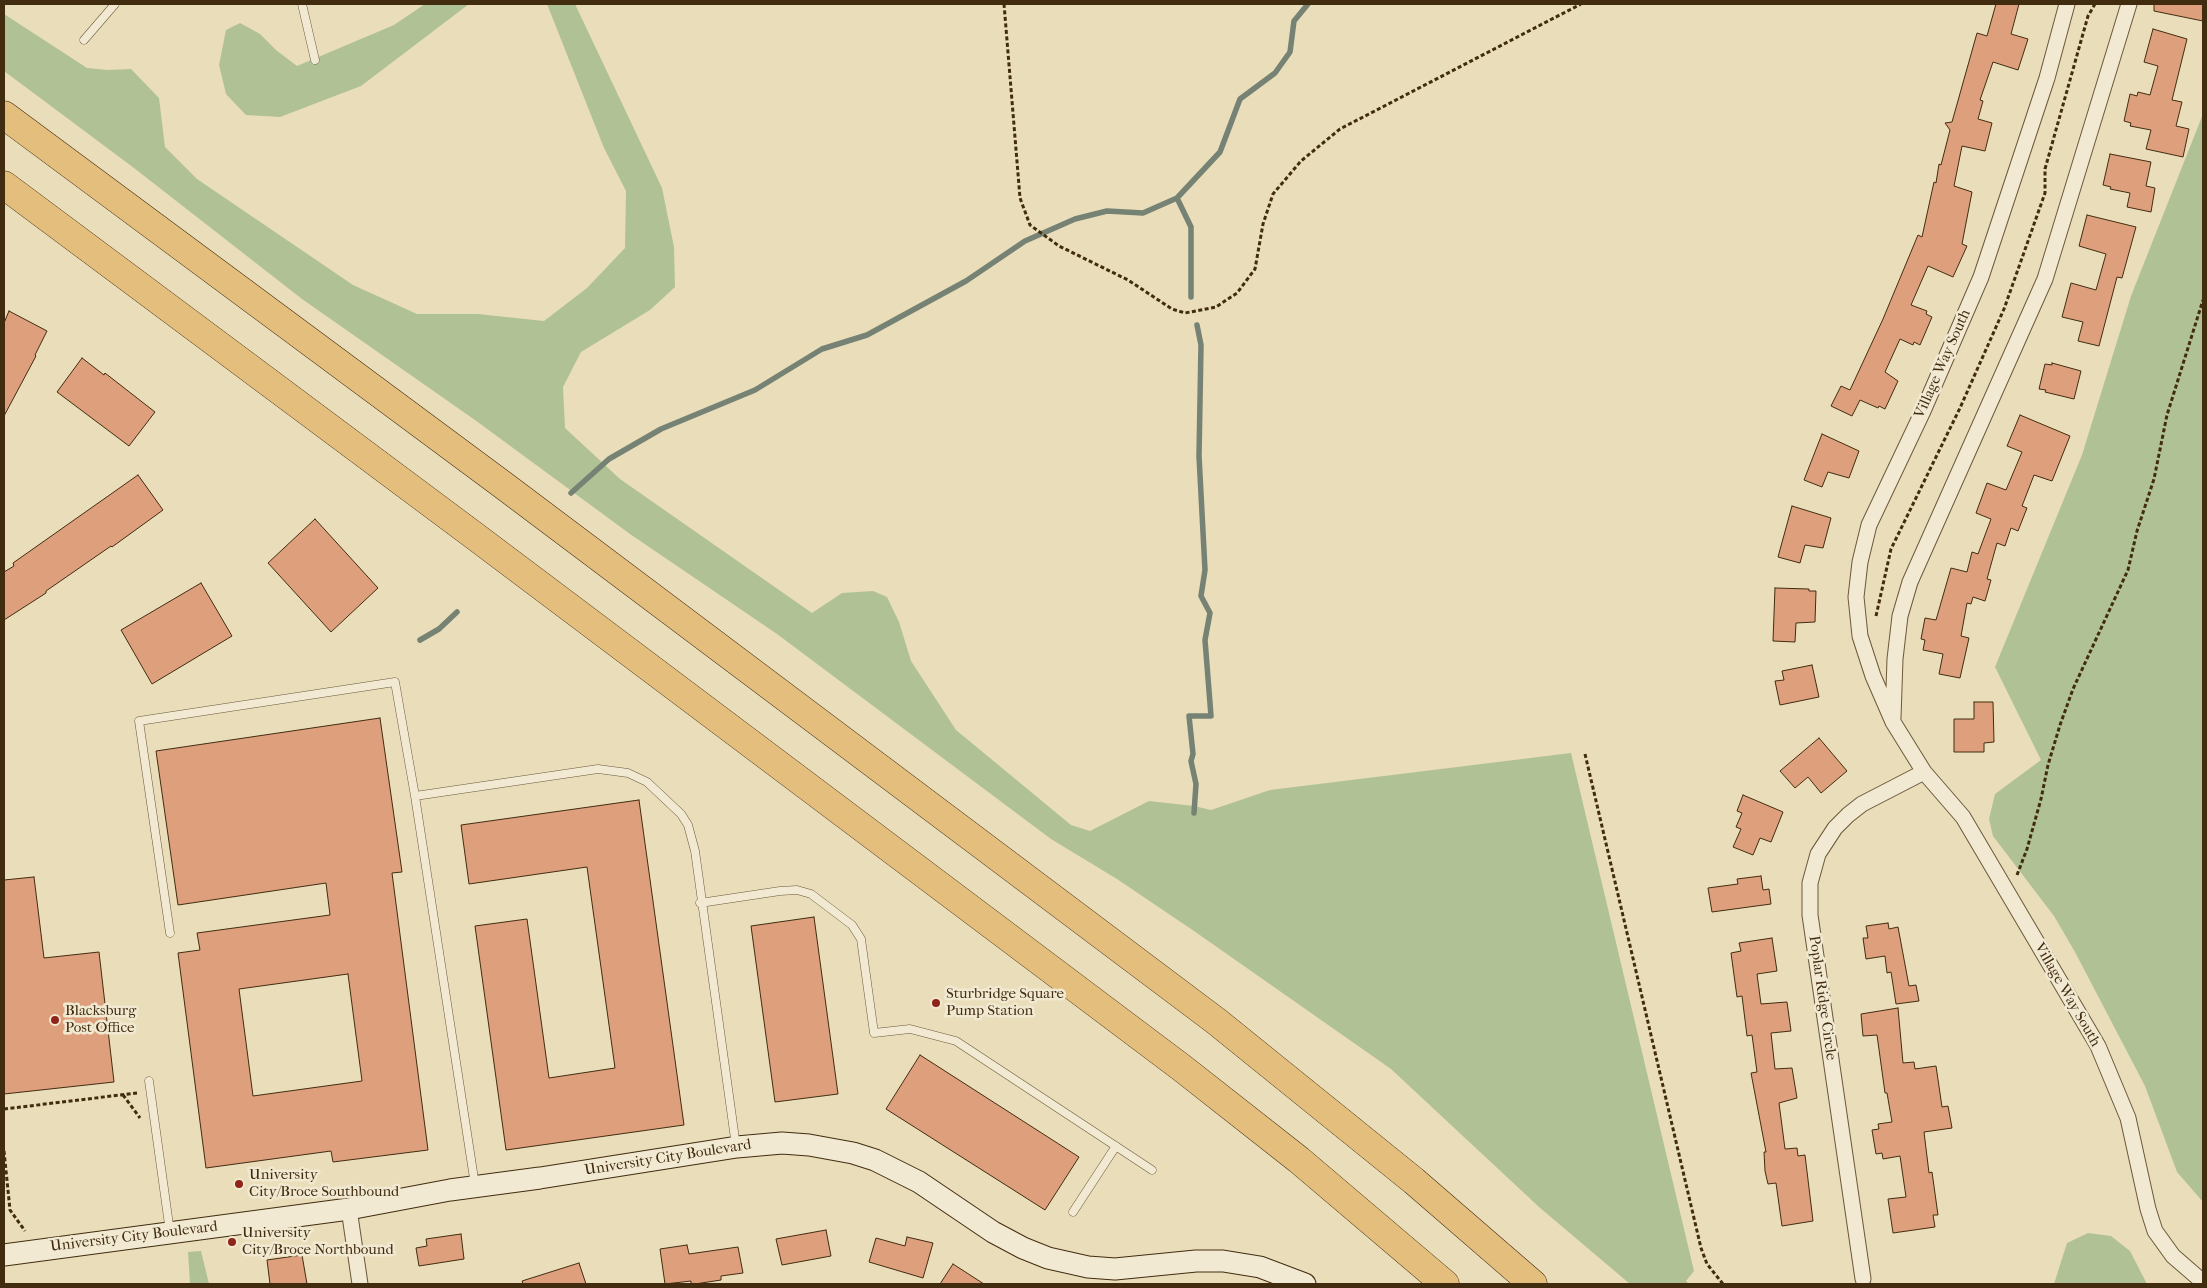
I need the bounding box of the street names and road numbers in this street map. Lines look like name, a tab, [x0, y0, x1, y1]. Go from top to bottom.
street label: Village Way South	[1911, 307, 1975, 421]
street label: Poplar Ridge Circle	[1804, 934, 1840, 1062]
street label: Village Way South	[2030, 940, 2104, 1050]
street label: University City Boulevard	[583, 1136, 753, 1180]
street label: University City Boulevard	[49, 1218, 219, 1256]

